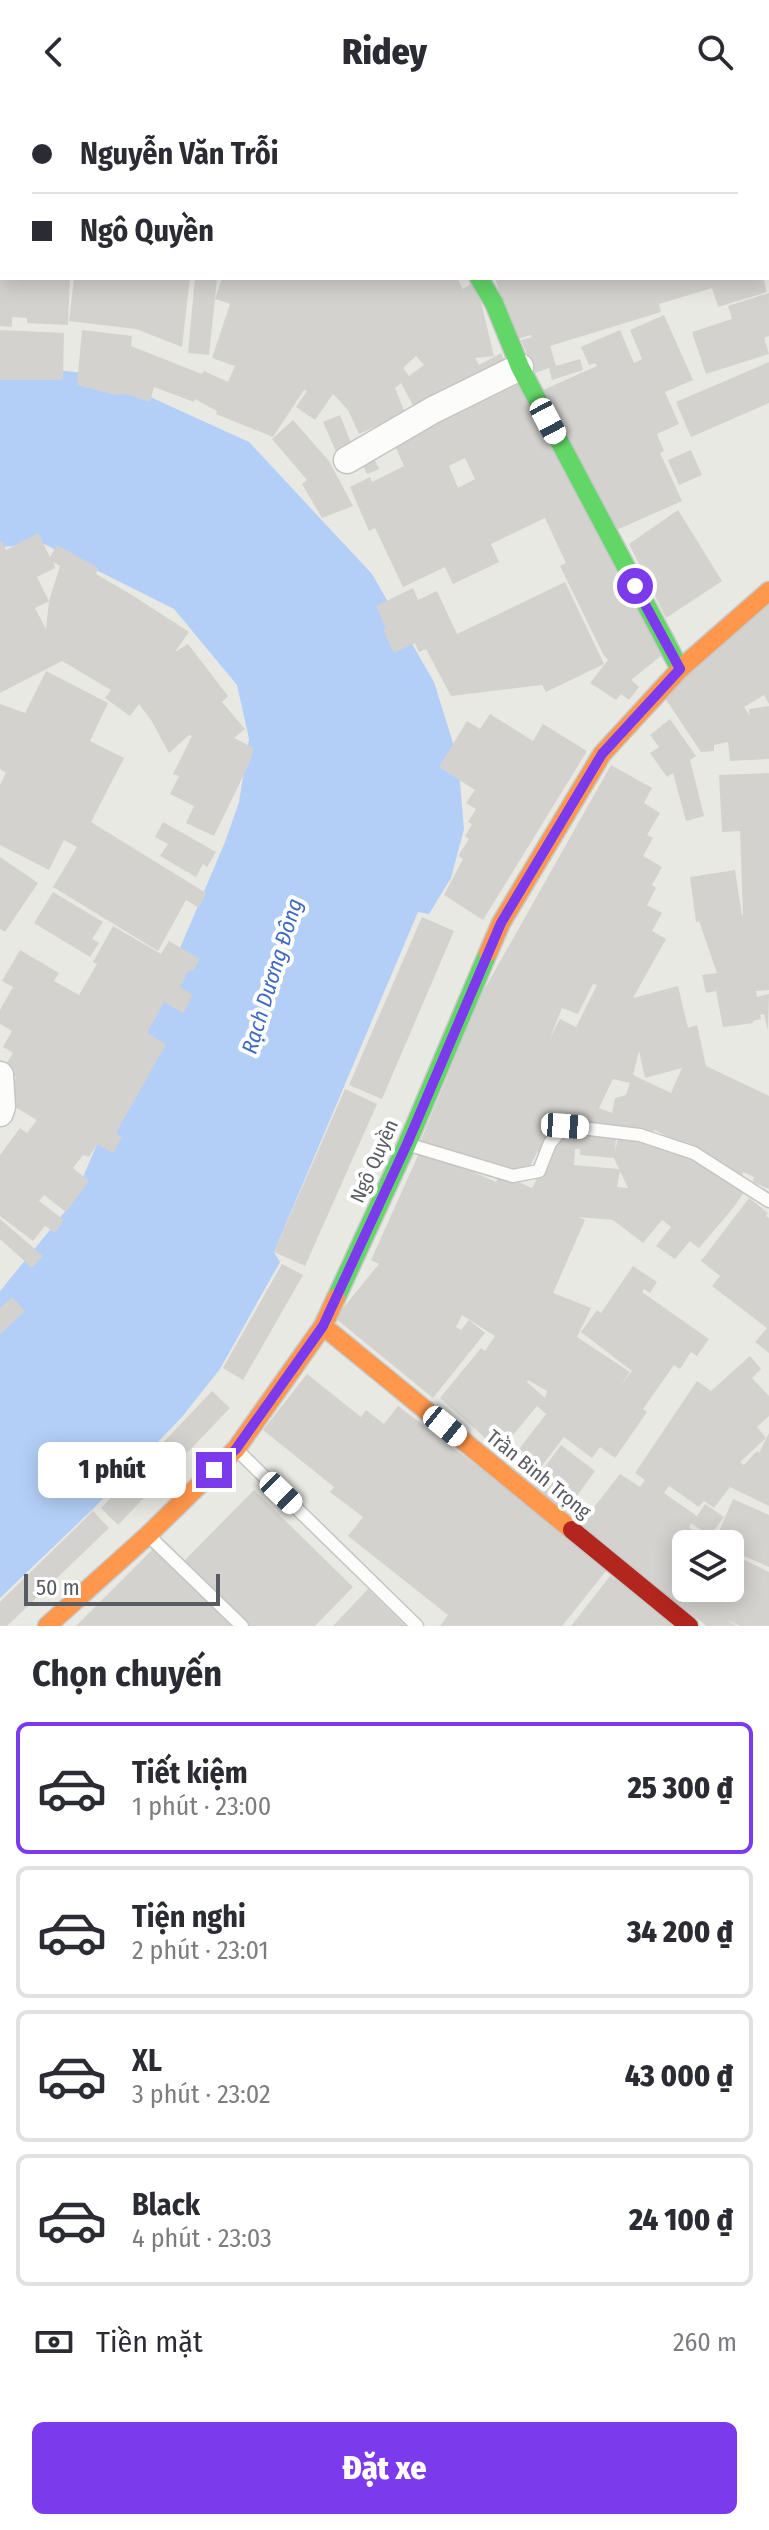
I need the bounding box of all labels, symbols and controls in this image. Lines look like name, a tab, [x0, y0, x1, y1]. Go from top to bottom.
icon: back	[32, 30, 76, 74]
text: Ridey	[342, 30, 427, 74]
icon: search	[693, 30, 737, 74]
text: Nguyễn Văn Trỗi	[80, 136, 279, 172]
text: Ngô Quyền	[80, 213, 214, 249]
car	[526, 394, 570, 448]
route start	[617, 568, 653, 604]
water label: Rạch Dương Đông	[236, 895, 308, 1057]
car	[540, 1112, 590, 1140]
street label: Ngô Quyền	[345, 1116, 403, 1206]
car	[419, 1402, 471, 1450]
street label: Trần Bình Trọng	[482, 1425, 597, 1524]
callout: 1 phút	[38, 1442, 186, 1498]
route end	[196, 1452, 232, 1488]
text: 1 phút	[79, 1454, 145, 1485]
car	[255, 1468, 307, 1518]
map controls	[672, 1530, 744, 1602]
button: layers	[672, 1530, 744, 1602]
scale bar	[24, 1570, 220, 1606]
text: 50 m	[36, 1574, 80, 1601]
text: Chọn chuyến	[32, 1652, 222, 1696]
icon: car	[36, 1752, 108, 1824]
text: Tiết kiệm	[132, 1755, 248, 1791]
text: 25 300 ₫	[628, 1770, 733, 1806]
text: 1 phút · 23:00	[132, 1791, 271, 1822]
icon: car	[36, 1896, 108, 1968]
text: Tiện nghi	[132, 1899, 246, 1935]
text: 34 200 ₫	[627, 1914, 733, 1950]
text: 2 phút · 23:01	[132, 1935, 269, 1966]
icon: car	[36, 2040, 108, 2112]
text: XL	[132, 2043, 162, 2079]
text: 43 000 ₫	[625, 2058, 733, 2094]
text: 3 phút · 23:02	[132, 2079, 271, 2110]
icon: car	[36, 2184, 108, 2256]
text: Black	[132, 2187, 200, 2223]
text: 24 100 ₫	[629, 2202, 733, 2238]
text: 4 phút · 23:03	[132, 2223, 272, 2254]
icon: cash	[32, 2320, 76, 2364]
text: Tiền mặt	[96, 2324, 203, 2360]
text: 260 m	[673, 2327, 737, 2358]
button: Đặt xe	[32, 2422, 737, 2514]

